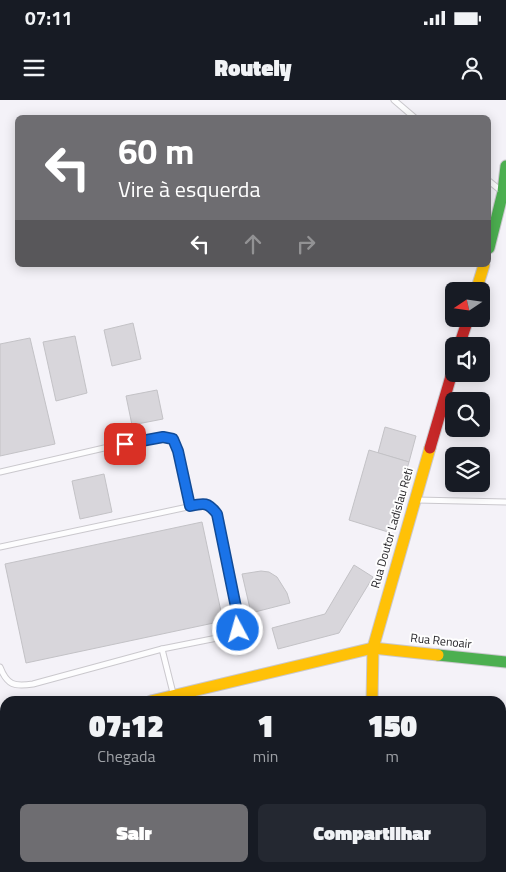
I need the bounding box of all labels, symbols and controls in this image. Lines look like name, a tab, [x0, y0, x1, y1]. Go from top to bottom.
text: 07:11	[25, 3, 72, 32]
text: Routely	[214, 51, 292, 85]
icon: menu	[20, 54, 48, 82]
icon: person	[458, 54, 486, 82]
text: 60 m	[118, 124, 194, 178]
icon: left	[35, 135, 100, 200]
text: Vire à esquerda	[118, 172, 261, 206]
icon: left	[186, 230, 214, 258]
icon: ahead	[239, 230, 267, 258]
icon: right	[292, 230, 320, 258]
north arrow	[445, 282, 490, 328]
map controls	[445, 282, 490, 492]
button: sound	[445, 337, 490, 382]
button: search	[445, 392, 490, 437]
pin	[104, 423, 146, 465]
icon: arrive	[111, 430, 139, 458]
button: layers	[445, 447, 490, 492]
street label: Rua Doutor Ladislau Reti	[365, 465, 418, 590]
position arrow	[211, 603, 263, 655]
street label: Rua Renoair	[410, 628, 473, 653]
text: 07:12	[89, 703, 164, 749]
text: 1	[257, 703, 274, 749]
text: 150	[367, 703, 417, 749]
text: Chegada	[97, 744, 155, 768]
text: min	[253, 744, 278, 768]
text: m	[385, 744, 399, 768]
button: Sair	[20, 804, 248, 862]
button: Compartilhar	[258, 804, 486, 862]

